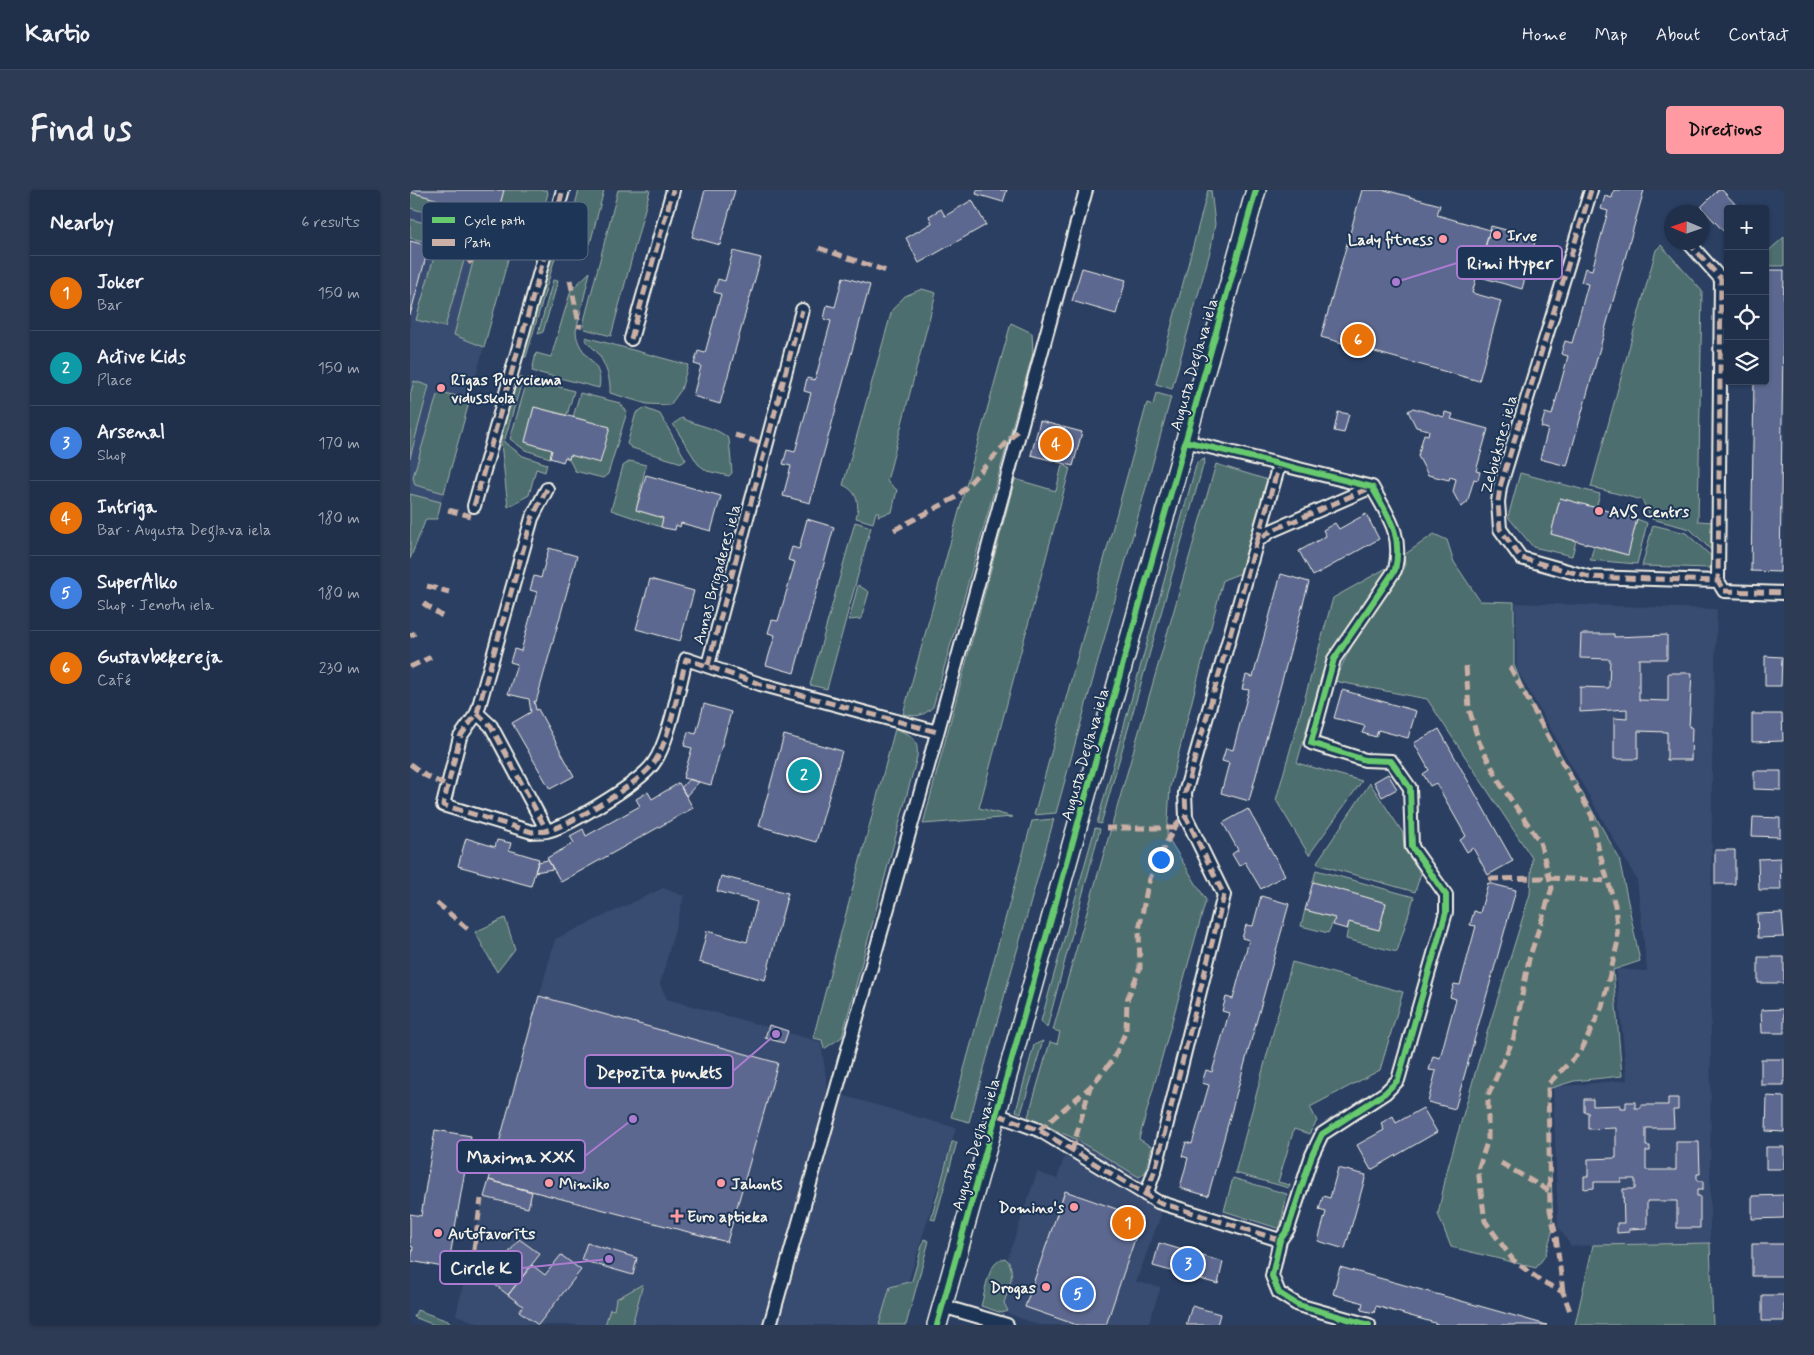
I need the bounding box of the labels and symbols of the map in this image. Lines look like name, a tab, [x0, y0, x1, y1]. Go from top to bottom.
legend	[422, 202, 588, 260]
north arrow	[1664, 205, 1709, 250]
text: Cycle path	[464, 212, 525, 230]
place label: Irve	[1507, 226, 1537, 247]
marker: Irve	[1491, 229, 1503, 241]
place label: Lady fitness	[1348, 230, 1434, 251]
marker: Lady fitness	[1437, 233, 1449, 245]
text: Path	[464, 234, 491, 252]
callout: Rimi Hyper	[1457, 246, 1562, 279]
text: Rimi Hyper	[1467, 252, 1554, 276]
street label: Augusta Deglava iela	[1165, 296, 1224, 433]
pin: 6	[1342, 321, 1374, 359]
place label: Rīgas Purvciema vidusskola	[451, 370, 562, 409]
marker: Rīgas Purvciema vidusskola	[435, 382, 447, 394]
street label: Zebiekstes iela	[1476, 393, 1523, 496]
pin: 4	[1040, 425, 1072, 463]
street label: Annas Brigaderes iela	[689, 502, 747, 647]
place label: AVS Centrs	[1609, 502, 1690, 523]
marker: AVS Centrs	[1593, 505, 1605, 517]
street label: Augusta Deglava iela	[1056, 686, 1115, 823]
pin: 2	[788, 756, 820, 794]
your location	[1148, 847, 1174, 873]
callout: Depozīta punkts	[585, 1055, 733, 1088]
text: Depozīta punkts	[596, 1061, 722, 1085]
street label: Augusta Deglava iela	[947, 1076, 1006, 1213]
callout: Maxima XXX	[457, 1140, 585, 1173]
text: Maxima XXX	[467, 1146, 576, 1170]
place label: Mimiko	[559, 1174, 609, 1195]
place label: Jahonts	[731, 1174, 783, 1195]
marker: Mimiko	[543, 1177, 555, 1189]
marker: Jahonts	[715, 1177, 727, 1189]
place label: Domino's	[998, 1198, 1065, 1219]
marker: Domino's	[1068, 1201, 1080, 1213]
pin: 1	[1112, 1204, 1144, 1242]
place label: Euro aptieka	[687, 1207, 768, 1228]
marker: Euro aptieka	[671, 1210, 683, 1222]
place label: Autofavorīts	[448, 1224, 535, 1245]
marker: Autofavorīts	[432, 1227, 444, 1239]
pin: 3	[1172, 1245, 1204, 1283]
callout: Circle K	[440, 1251, 522, 1284]
text: Circle K	[450, 1257, 513, 1281]
pin: 5	[1062, 1275, 1094, 1313]
place label: Drogas	[990, 1278, 1036, 1300]
marker: Drogas	[1040, 1281, 1052, 1293]

